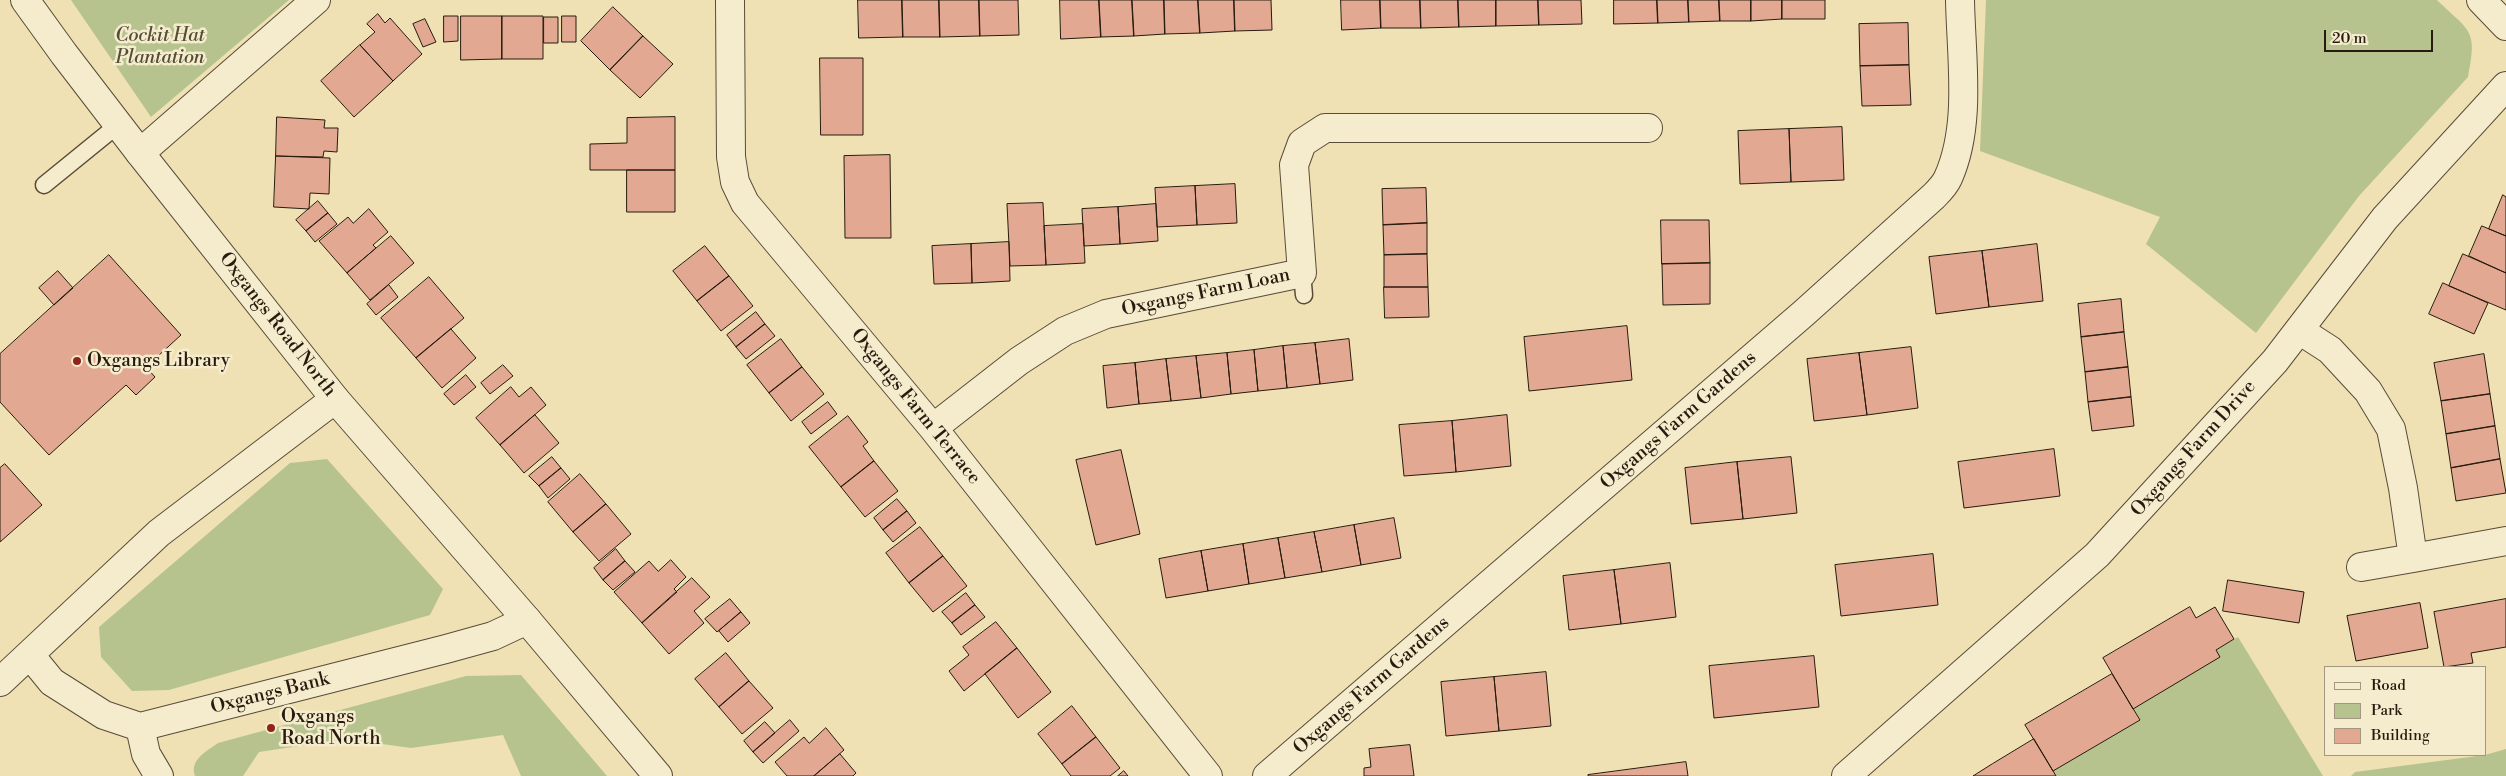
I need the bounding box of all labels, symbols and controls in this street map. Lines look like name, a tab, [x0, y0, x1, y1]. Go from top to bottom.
scale bar	[2326, 20, 2435, 52]
park label: Cockit Hat Plantation	[115, 25, 205, 69]
text: 20 m	[2332, 29, 2367, 48]
street label: Oxgangs Road North	[214, 248, 340, 402]
street label: Oxgangs Farm Loan	[1120, 264, 1292, 322]
street label: Oxgangs Farm Terrace	[845, 324, 985, 490]
street label: Oxgangs Farm Gardens	[1596, 347, 1762, 495]
place label: Oxgangs Library	[87, 350, 230, 372]
marker: Oxgangs Library	[71, 355, 83, 367]
street label: Oxgangs Farm Drive	[2127, 376, 2261, 522]
street label: Oxgangs Farm Gardens	[1289, 612, 1455, 760]
legend	[2324, 666, 2486, 756]
street label: Oxgangs Bank	[208, 668, 332, 720]
text: Road	[2371, 676, 2406, 695]
text: Park	[2371, 701, 2402, 720]
place label: Oxgangs Road North	[281, 706, 381, 750]
marker: Oxgangs Road North	[265, 722, 277, 734]
text: Building	[2371, 726, 2430, 745]

